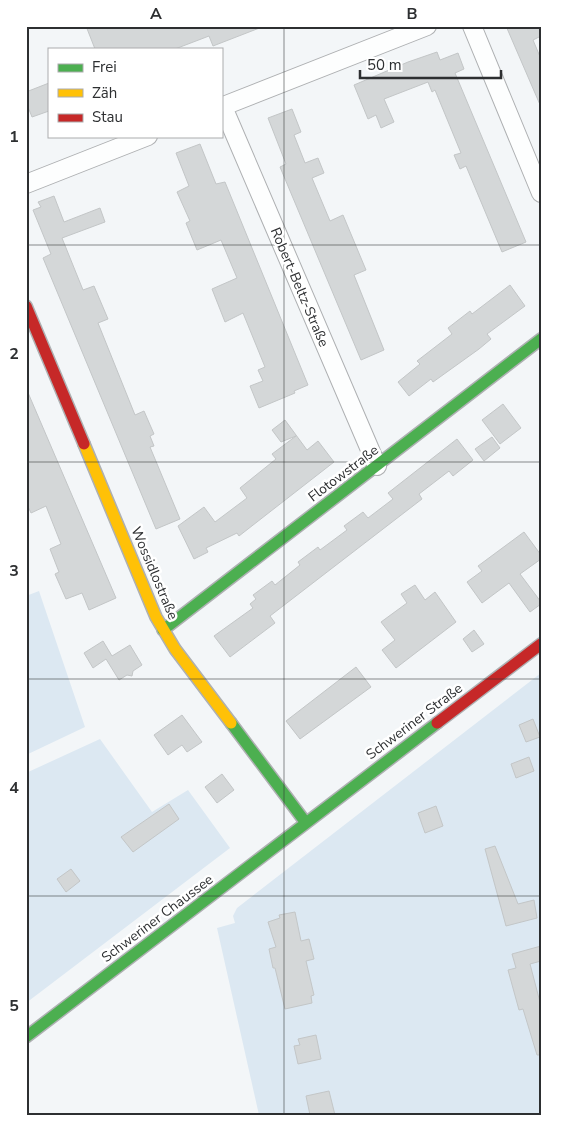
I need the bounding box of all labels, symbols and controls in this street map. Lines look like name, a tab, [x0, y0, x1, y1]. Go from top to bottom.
text: A	[150, 3, 162, 25]
text: B	[406, 3, 418, 25]
legend	[48, 48, 222, 138]
scale bar	[360, 48, 501, 80]
text: 50 m	[367, 55, 402, 75]
text: Frei	[92, 57, 117, 77]
text: Zäh	[92, 83, 117, 103]
text: Stau	[92, 107, 123, 127]
text: 1	[9, 126, 19, 148]
street label: Robert-Beltz-Straße	[266, 225, 333, 350]
text: 2	[9, 343, 19, 365]
street label: Flotowstraße	[304, 441, 382, 506]
street label: Wossidlostraße	[126, 524, 183, 623]
text: 3	[9, 560, 19, 582]
street label: Schweriner Straße	[362, 679, 466, 764]
text: 4	[9, 777, 19, 799]
street label: Schweriner Chaussee	[98, 870, 217, 967]
text: 5	[9, 995, 19, 1017]

